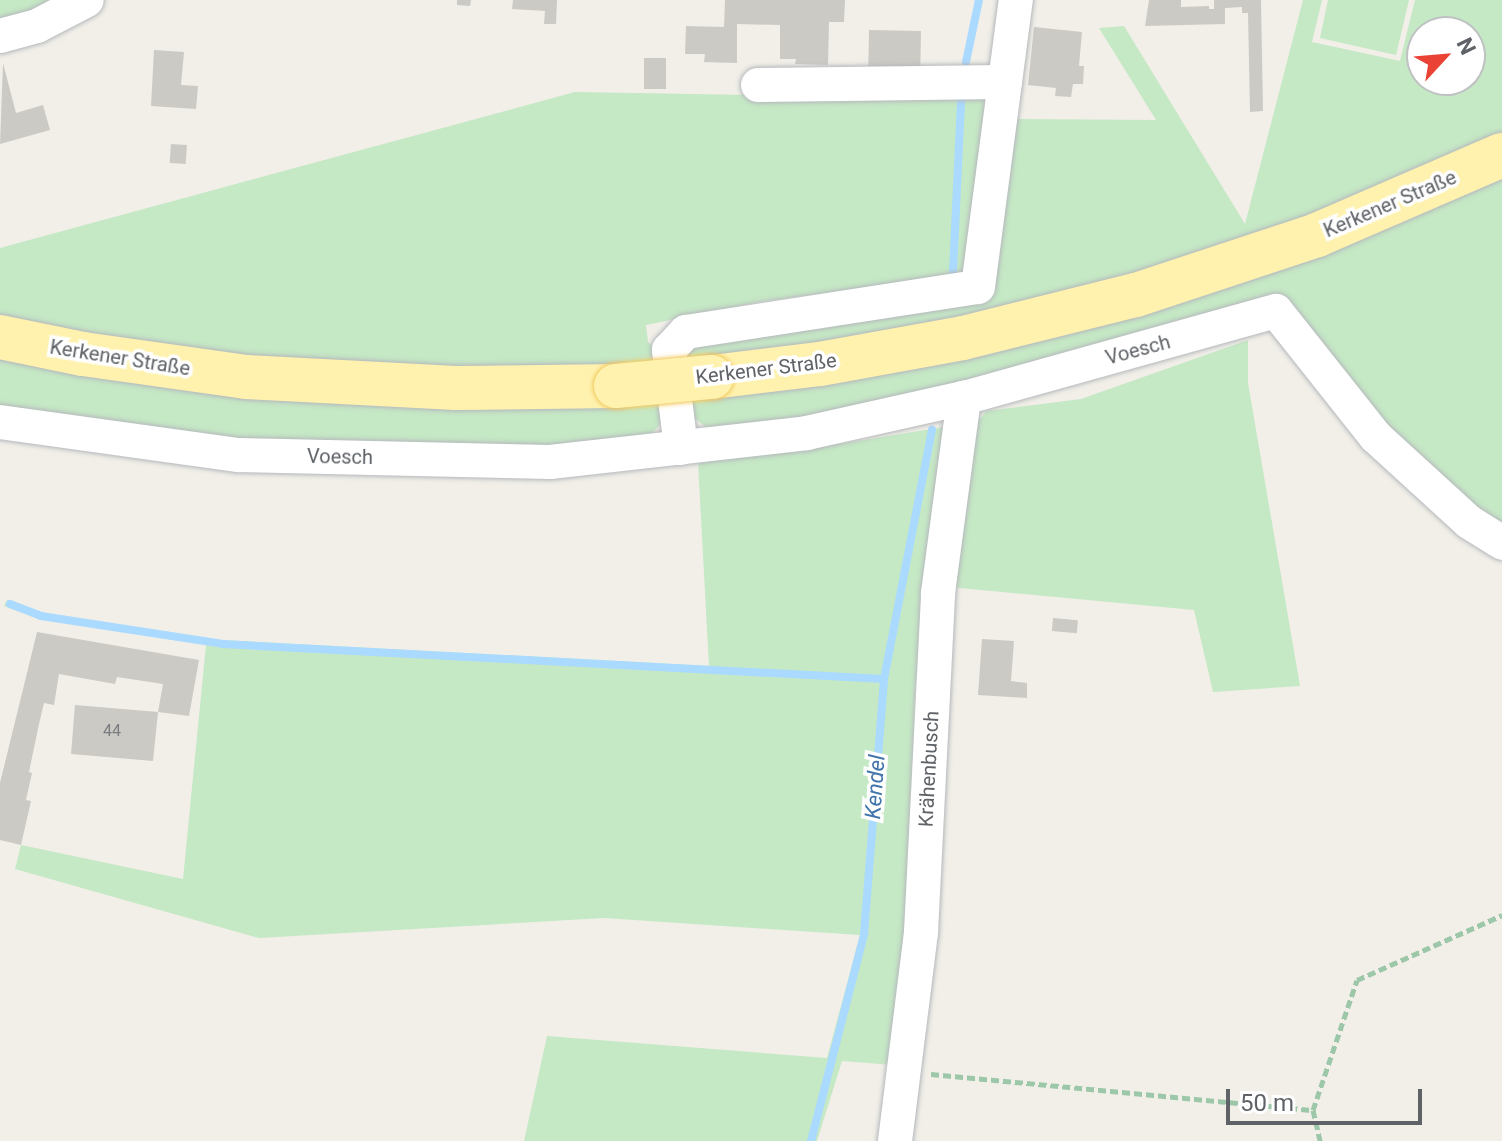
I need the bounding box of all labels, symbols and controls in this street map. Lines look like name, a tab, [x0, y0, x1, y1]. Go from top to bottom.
north arrow	[1406, 16, 1486, 96]
text: N	[1452, 34, 1481, 59]
street label: Kerkener Straße	[1320, 165, 1460, 243]
street label: Voesch	[1103, 330, 1173, 370]
street label: Kerkener Straße	[48, 335, 192, 381]
street label: Kerkener Straße	[694, 348, 838, 390]
street label: Voesch	[307, 444, 373, 470]
street label: Krähenbusch	[914, 710, 944, 828]
house number: 44	[103, 721, 121, 741]
water label: Kendel	[860, 754, 890, 820]
scale bar	[1230, 1073, 1426, 1123]
text: 50 m	[1240, 1089, 1294, 1117]

